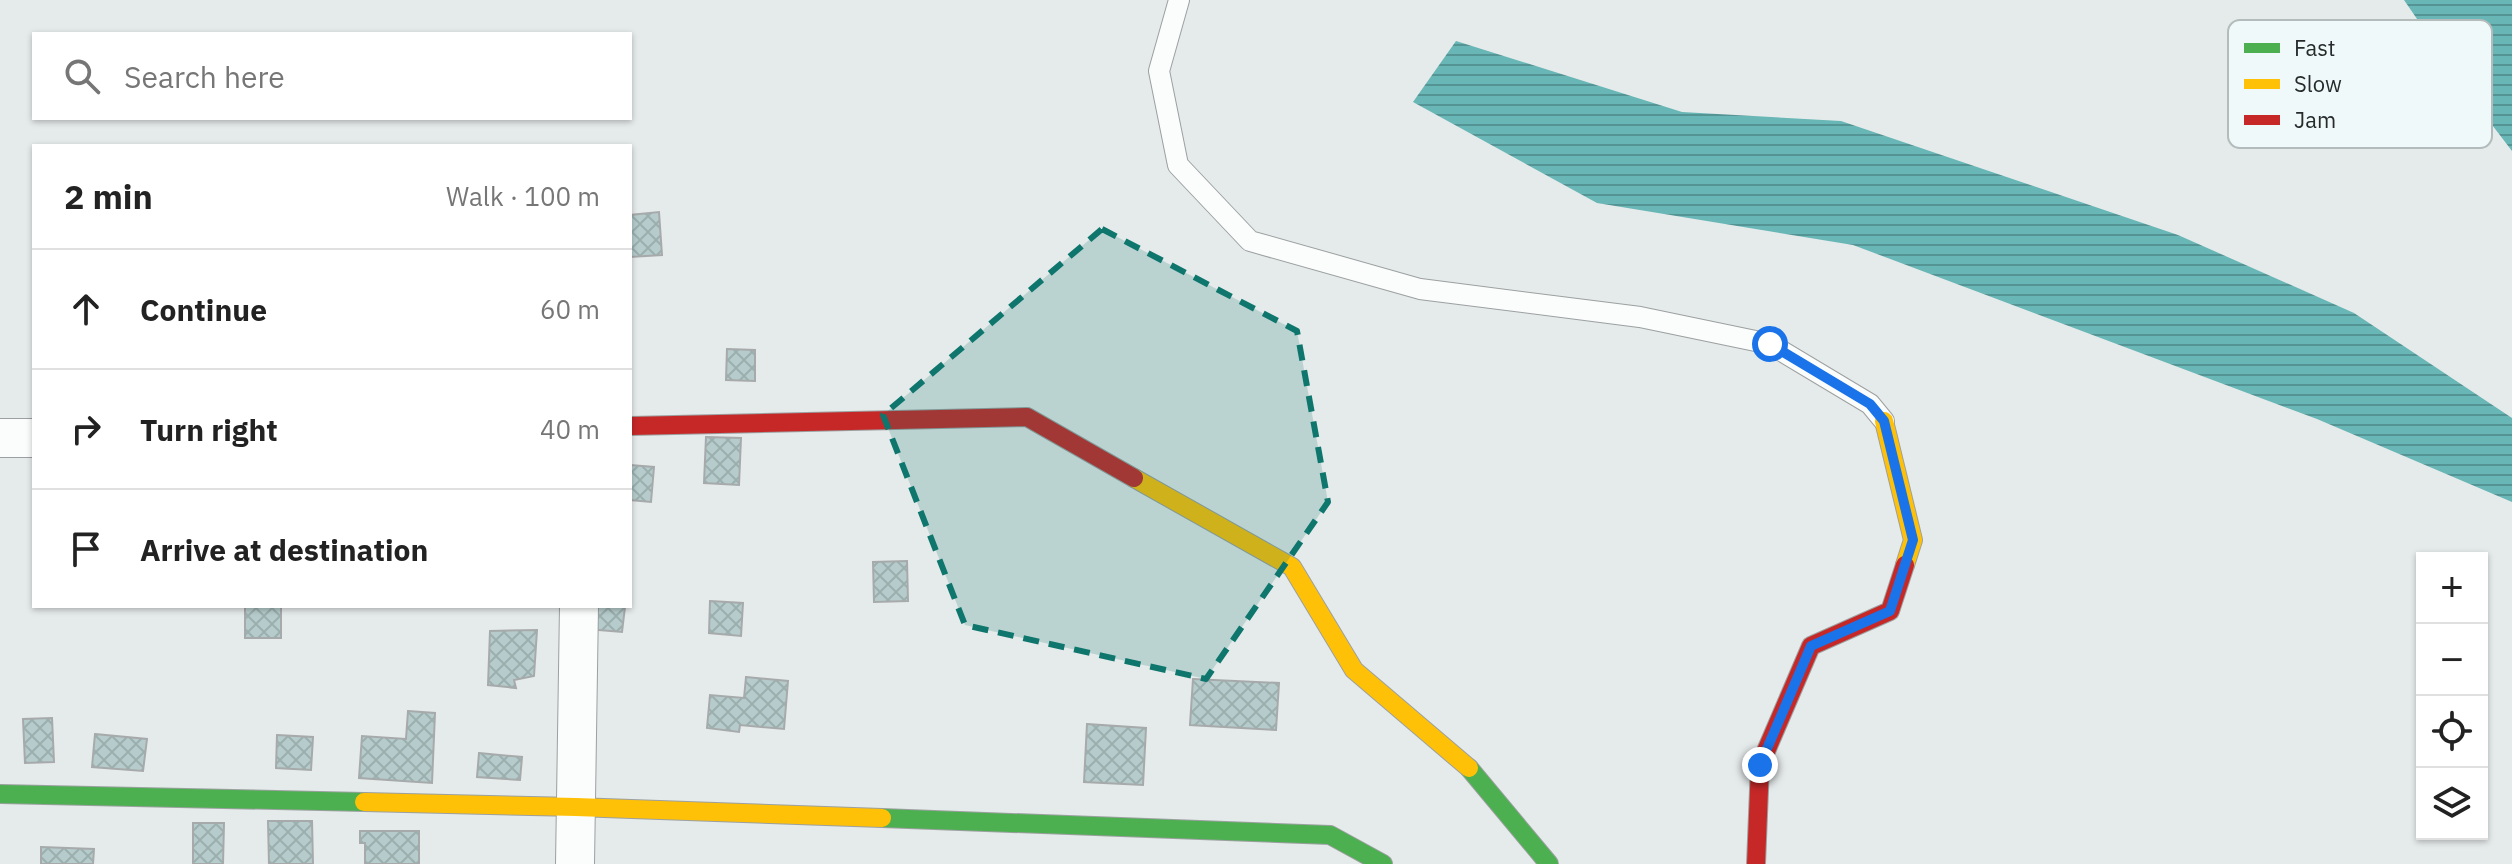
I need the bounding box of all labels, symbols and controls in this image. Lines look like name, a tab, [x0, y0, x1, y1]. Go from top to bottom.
legend	[2228, 20, 2492, 148]
search box	[32, 32, 632, 120]
text: Fast	[2294, 33, 2335, 62]
icon: search	[60, 54, 104, 98]
text: Search here	[124, 57, 285, 96]
text: Slow	[2294, 69, 2342, 98]
text: Jam	[2294, 105, 2336, 134]
text: 2 min	[64, 174, 153, 218]
text: Walk · 100 m	[446, 179, 600, 213]
icon: ahead	[64, 287, 108, 331]
text: Continue	[140, 290, 267, 329]
text: 60 m	[540, 292, 600, 326]
route start	[1752, 326, 1788, 362]
icon: right	[64, 407, 108, 451]
text: Turn right	[140, 410, 278, 449]
text: 40 m	[540, 412, 600, 446]
icon: arrive	[64, 527, 108, 571]
text: Arrive at destination	[140, 530, 428, 569]
map controls	[2416, 552, 2488, 840]
button: +	[2416, 552, 2488, 624]
button: −	[2416, 624, 2488, 696]
button: locate	[2416, 696, 2488, 768]
route end	[1742, 747, 1778, 783]
button: layers	[2416, 768, 2488, 840]

